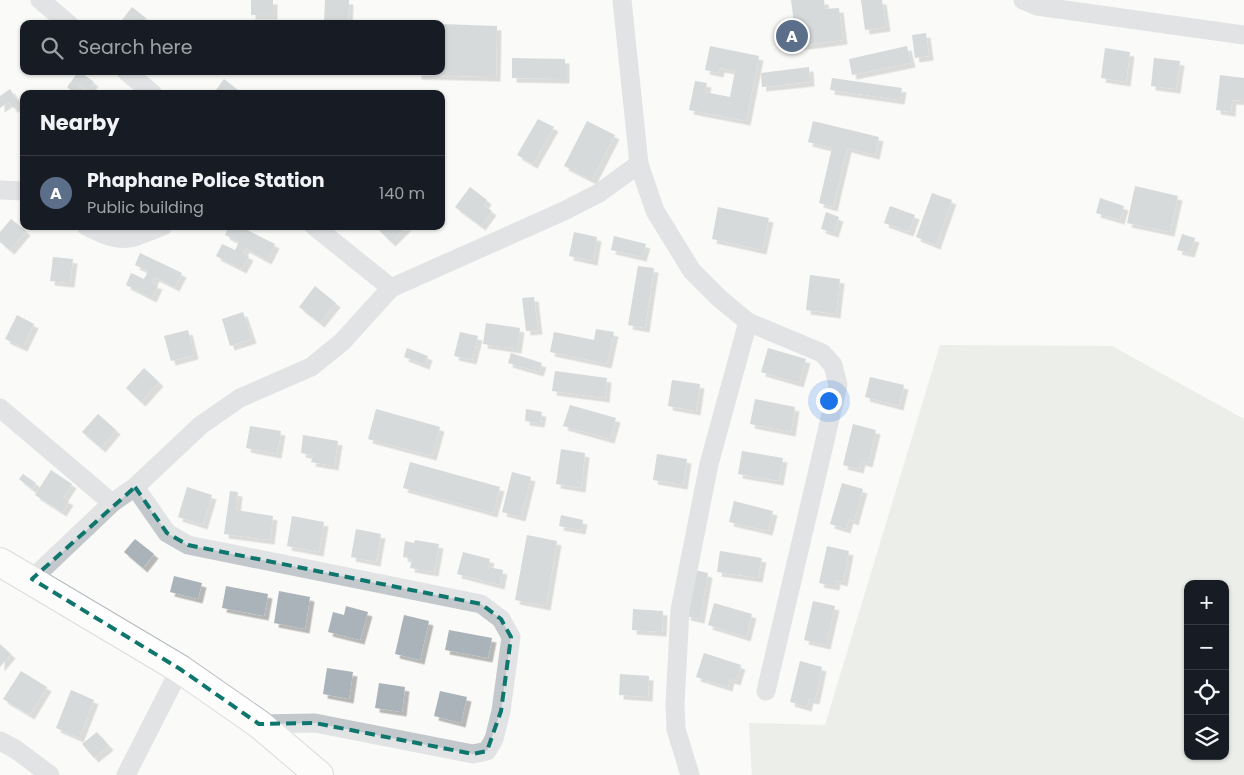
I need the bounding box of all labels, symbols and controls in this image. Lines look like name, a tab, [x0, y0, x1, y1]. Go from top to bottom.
pin: A	[776, 17, 808, 55]
search box	[20, 20, 445, 75]
icon: search	[38, 34, 66, 62]
text: Search here	[78, 34, 192, 61]
text: Nearby	[40, 108, 120, 137]
text: Phaphane Police Station	[87, 167, 325, 194]
text: A	[50, 182, 62, 205]
text: 140 m	[379, 182, 425, 205]
text: Public building	[87, 196, 204, 219]
your location	[816, 388, 842, 414]
map controls	[1184, 580, 1229, 760]
button: +	[1184, 580, 1229, 625]
button: −	[1184, 625, 1229, 670]
button: locate	[1184, 670, 1229, 715]
button: layers	[1184, 715, 1229, 760]

